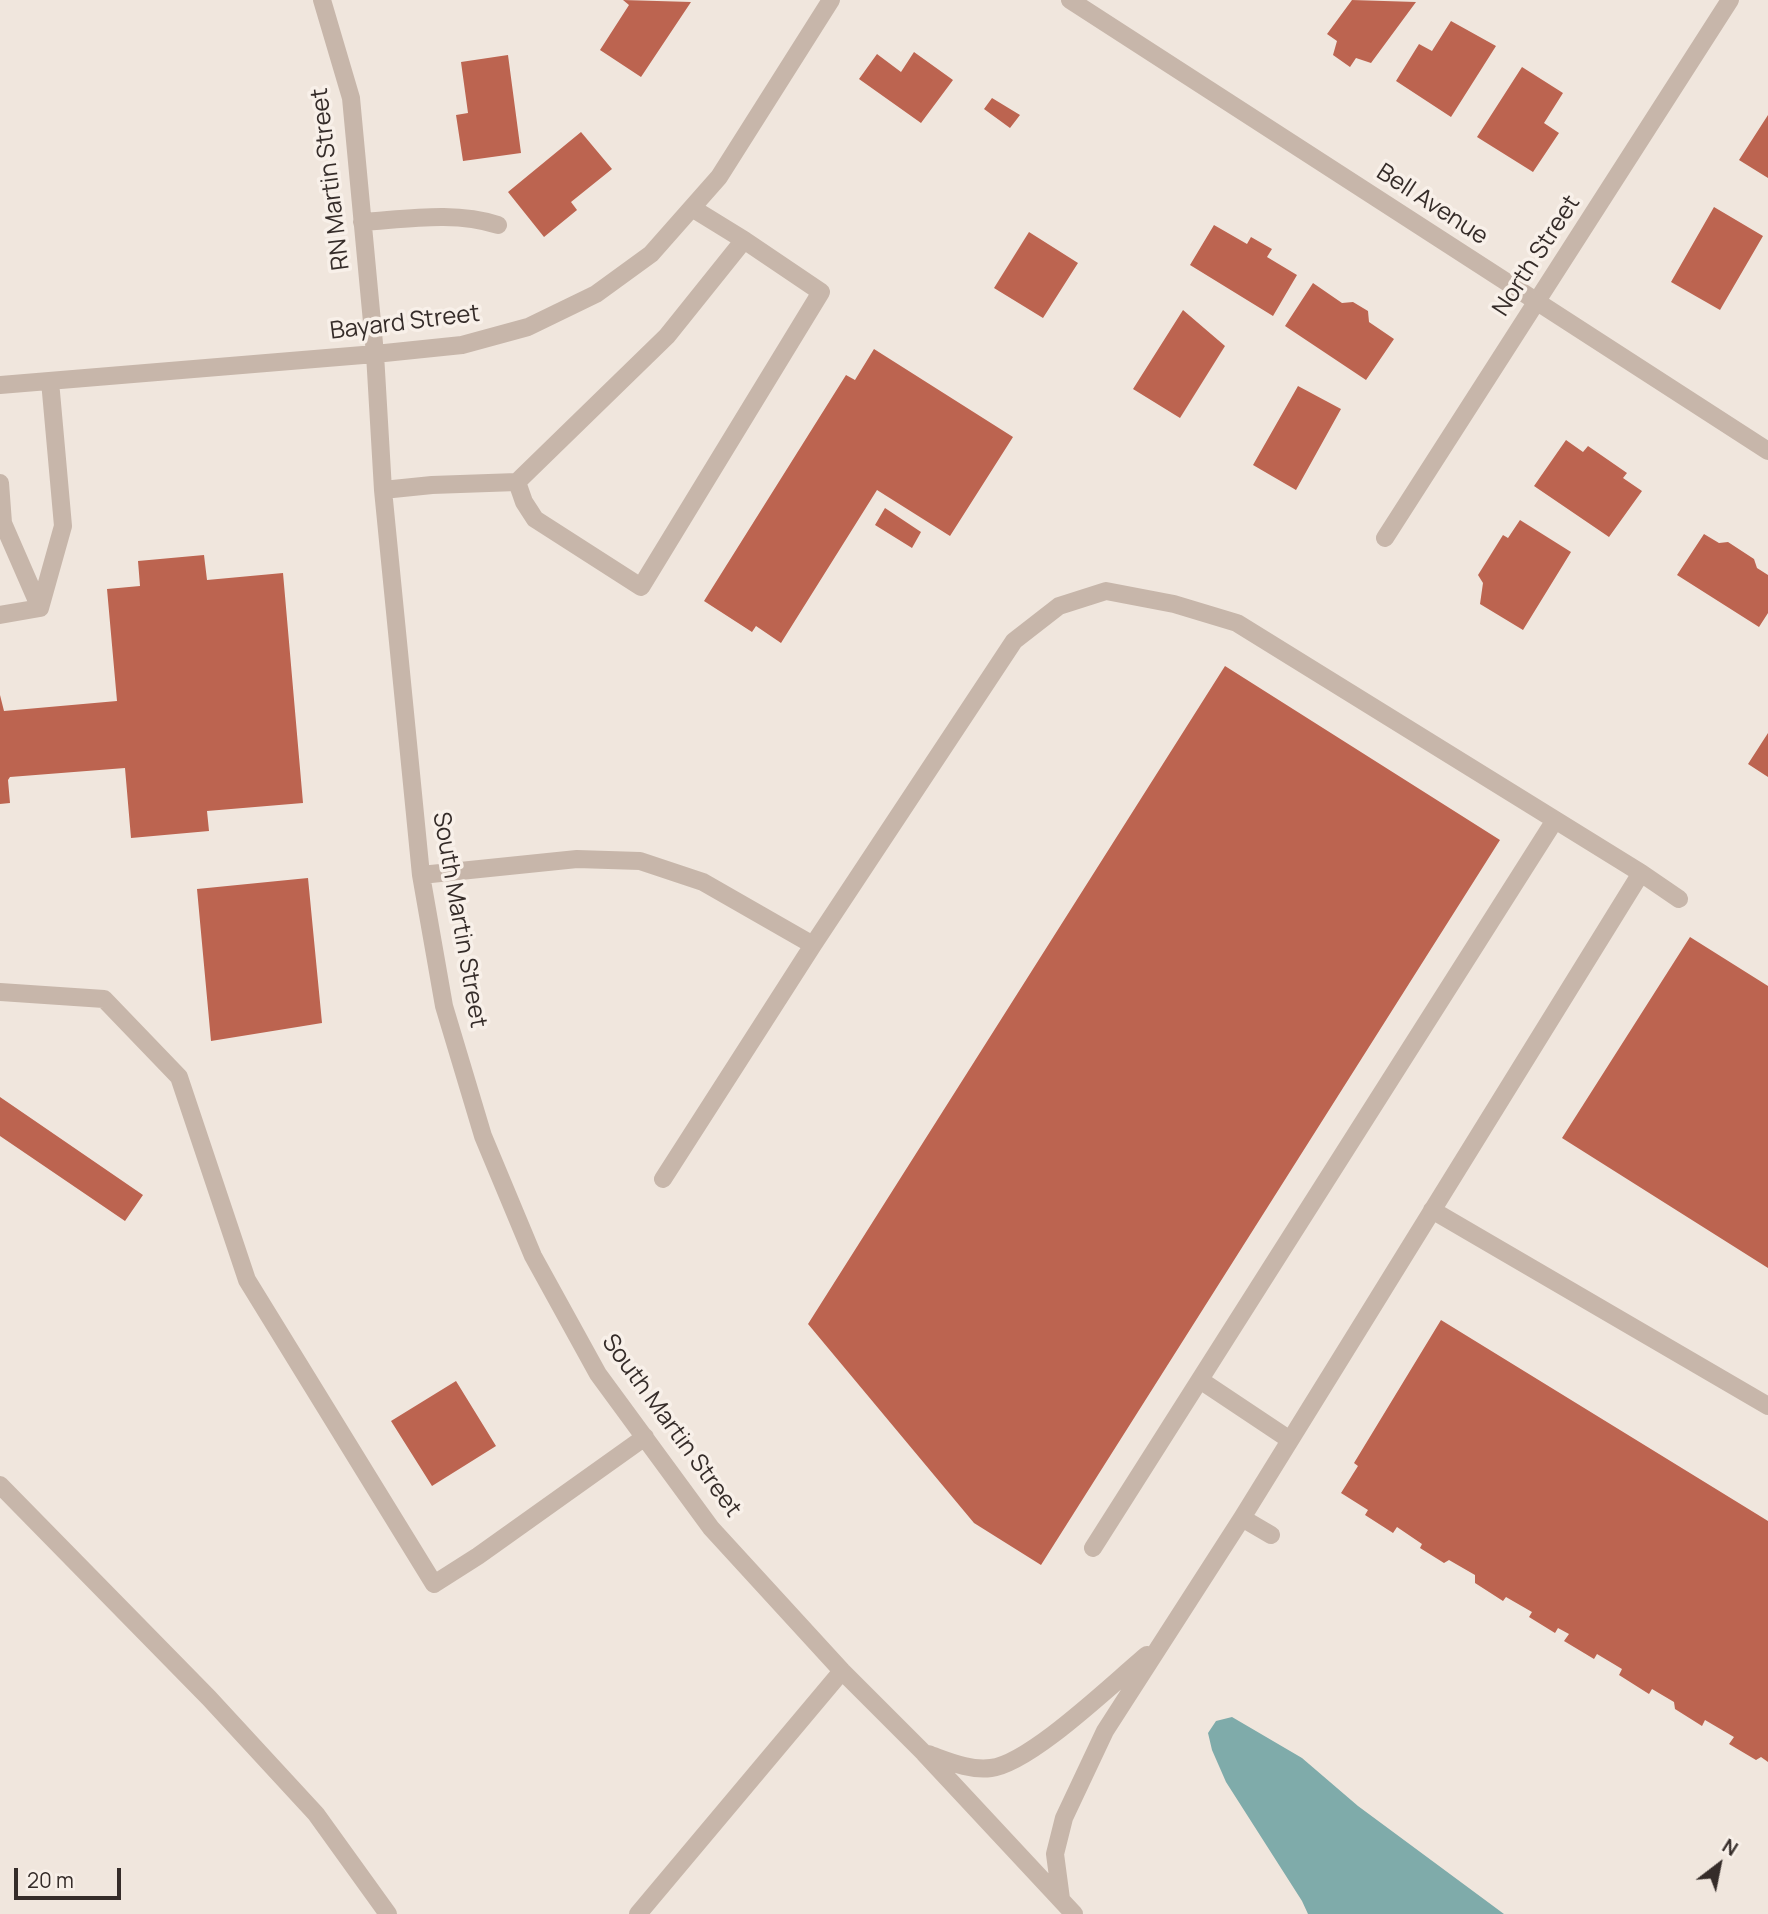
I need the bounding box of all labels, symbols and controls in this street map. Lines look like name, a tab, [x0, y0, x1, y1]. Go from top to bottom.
street label: RN Martin Street	[306, 86, 356, 272]
street label: Bell Avenue	[1371, 158, 1493, 252]
street label: North Street	[1487, 190, 1587, 322]
street label: Bayard Street	[328, 300, 482, 346]
street label: South Martin Street	[426, 810, 492, 1030]
street label: South Martin Street	[595, 1329, 747, 1523]
north arrow	[1684, 1830, 1754, 1900]
text: N	[1717, 1833, 1743, 1862]
scale bar	[18, 1854, 124, 1898]
text: 20 m	[27, 1866, 74, 1894]

